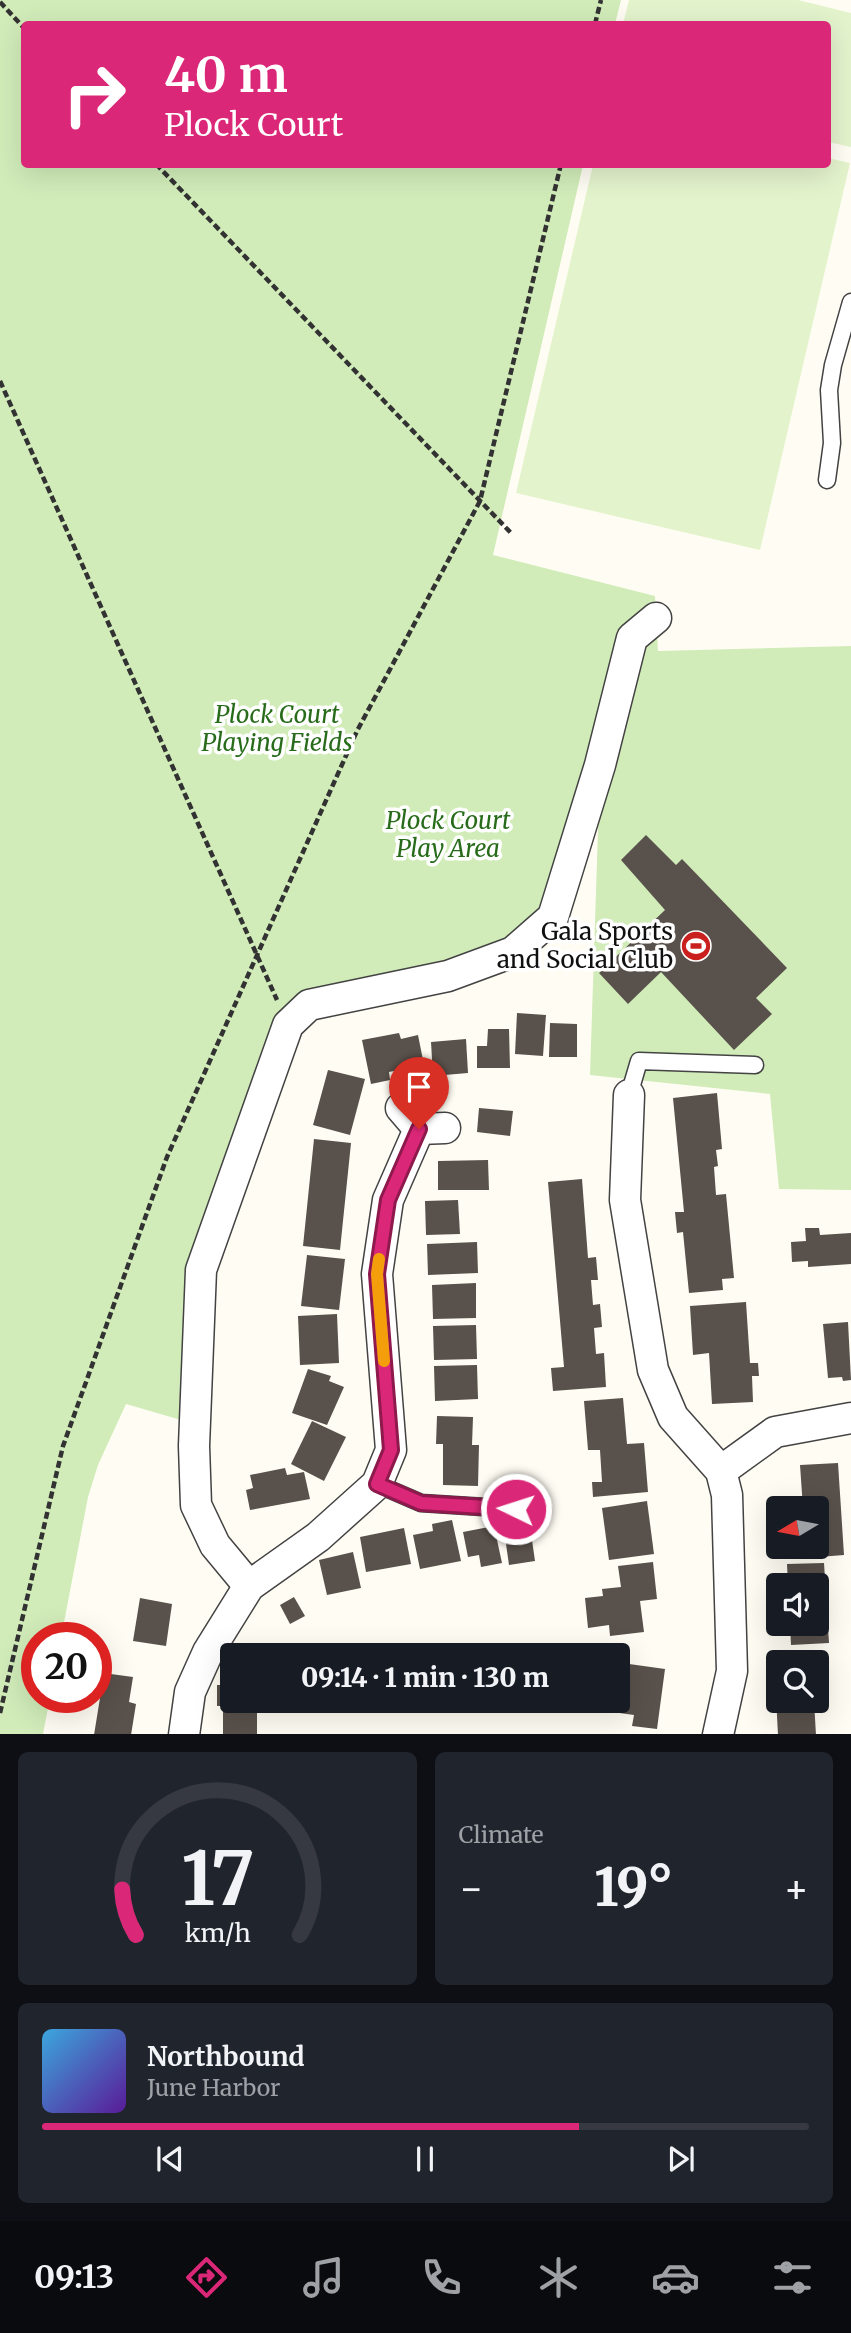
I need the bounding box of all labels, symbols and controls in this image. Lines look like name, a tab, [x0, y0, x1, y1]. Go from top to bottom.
text: 40 m	[164, 44, 288, 105]
icon: right	[49, 49, 140, 140]
text: Plock Court	[164, 105, 343, 145]
park label: Plock Court Playing Fields	[201, 699, 353, 758]
park label: Plock Court Play Area	[386, 805, 511, 864]
place label: Gala Sports and Social Club	[497, 916, 673, 975]
sports icon: Gala Sports and Social Club	[679, 929, 713, 963]
pin	[389, 1057, 449, 1129]
icon: arrive	[400, 1068, 438, 1106]
position arrow	[479, 1472, 553, 1546]
north arrow	[766, 1496, 830, 1559]
map controls	[766, 1496, 829, 1713]
button: sound	[766, 1573, 829, 1636]
speed limit sign: 20	[21, 1622, 112, 1713]
button: search	[766, 1650, 829, 1713]
text: 09:14 · 1 min · 130 m	[301, 1661, 549, 1694]
text: Climate	[459, 1820, 544, 1849]
text: 17	[181, 1833, 254, 1925]
text: 19°	[594, 1855, 673, 1920]
text: −	[459, 1865, 484, 1912]
text: +	[784, 1865, 809, 1912]
text: km/h	[184, 1916, 250, 1948]
text: Northbound	[147, 2040, 305, 2073]
text: June Harbor	[147, 2073, 280, 2102]
icon: previous	[151, 2140, 189, 2178]
icon: pause	[406, 2140, 444, 2178]
icon: next	[662, 2140, 700, 2178]
icon: directions	[182, 2253, 231, 2302]
icon: music	[299, 2253, 348, 2302]
icon: phone	[417, 2253, 466, 2302]
icon: climate	[534, 2253, 583, 2302]
icon: car	[651, 2253, 700, 2302]
icon: filters	[768, 2253, 817, 2302]
text: 09:13	[34, 2257, 114, 2297]

